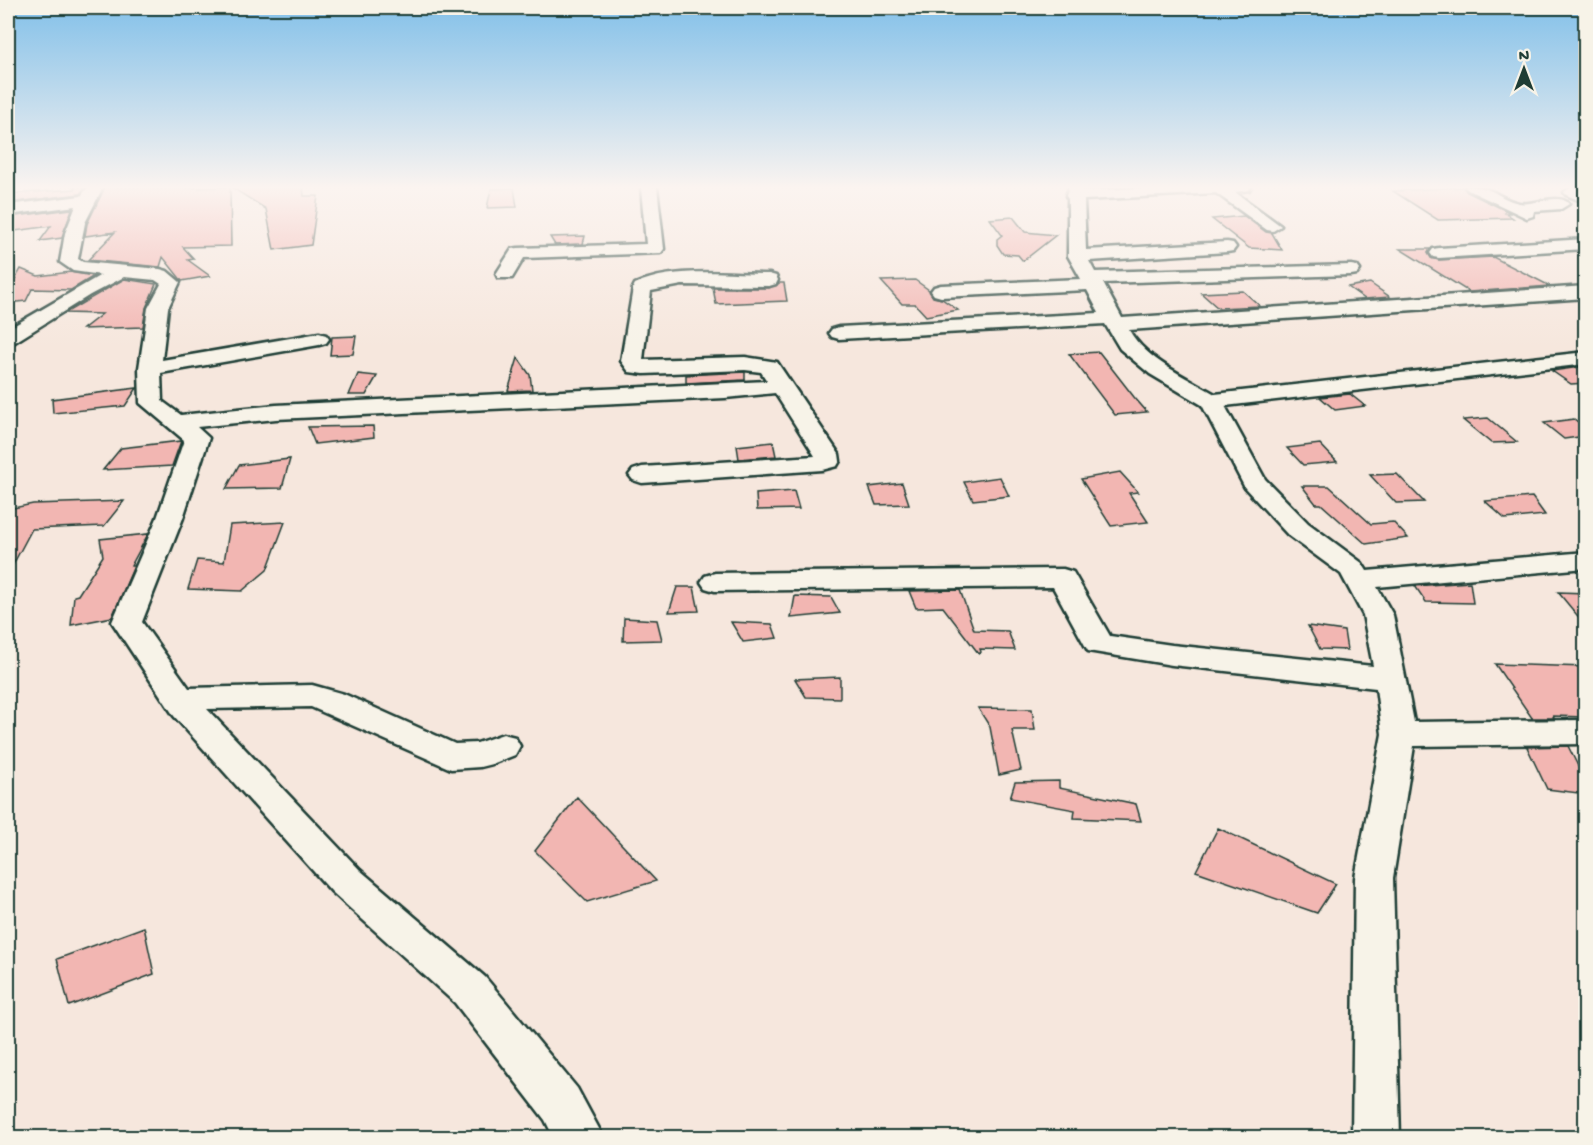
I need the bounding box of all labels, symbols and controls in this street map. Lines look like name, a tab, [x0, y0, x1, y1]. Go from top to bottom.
north arrow	[1494, 39, 1554, 99]
text: N	[1519, 48, 1530, 67]

